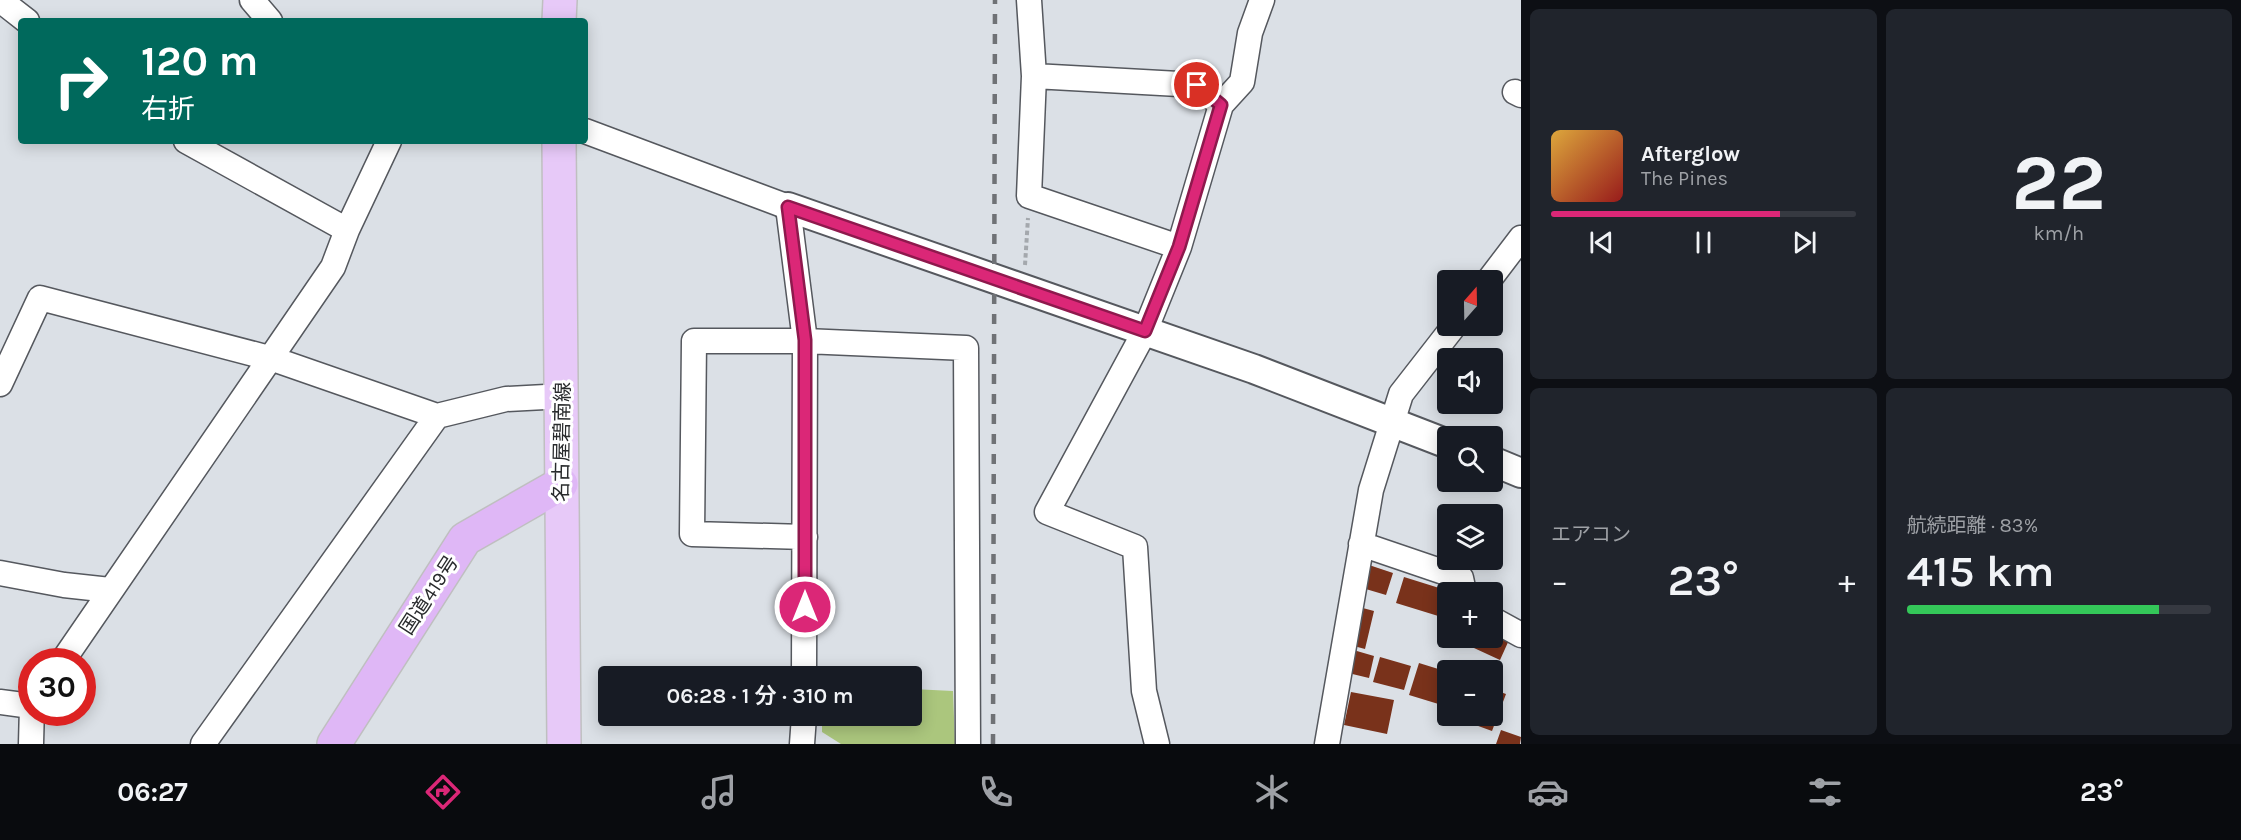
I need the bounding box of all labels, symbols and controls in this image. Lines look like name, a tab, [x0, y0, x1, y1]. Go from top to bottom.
text: 120 m	[141, 36, 258, 86]
icon: right	[42, 42, 120, 120]
pin	[1171, 59, 1222, 110]
icon: arrive	[1180, 68, 1213, 101]
text: 右折	[141, 93, 195, 125]
text: 22	[2012, 137, 2106, 229]
text: Afterglow	[1641, 141, 1740, 167]
text: The Pines	[1641, 167, 1728, 190]
text: km/h	[2033, 222, 2084, 245]
icon: previous	[1585, 226, 1618, 259]
icon: pause	[1687, 226, 1720, 259]
icon: next	[1788, 226, 1821, 259]
north arrow	[1437, 270, 1503, 336]
map controls	[1437, 270, 1503, 726]
button: sound	[1437, 348, 1503, 414]
street label: 名古屋碧南線	[549, 382, 575, 502]
button: search	[1437, 426, 1503, 492]
button: layers	[1437, 504, 1503, 570]
text: 航続距離 · 83%	[1907, 514, 2038, 537]
text: エアコン	[1551, 523, 1631, 546]
text: 415 km	[1907, 545, 2055, 597]
street label: 国道419号	[395, 551, 463, 639]
text: 23°	[1668, 554, 1739, 606]
text: −	[1551, 562, 1568, 600]
text: +	[1838, 562, 1856, 600]
position arrow	[773, 575, 837, 639]
button: +	[1437, 582, 1503, 648]
speed limit sign: 30	[18, 648, 96, 726]
button: −	[1437, 660, 1503, 726]
text: 06:28 · 1 分 · 310 m	[667, 683, 853, 709]
icon: directions	[422, 771, 464, 813]
icon: music	[698, 771, 740, 813]
icon: phone	[975, 771, 1017, 813]
icon: climate	[1251, 771, 1293, 813]
icon: car	[1527, 771, 1569, 813]
icon: filters	[1804, 771, 1846, 813]
text: 06:27	[117, 776, 188, 808]
text: 23°	[2080, 776, 2124, 808]

